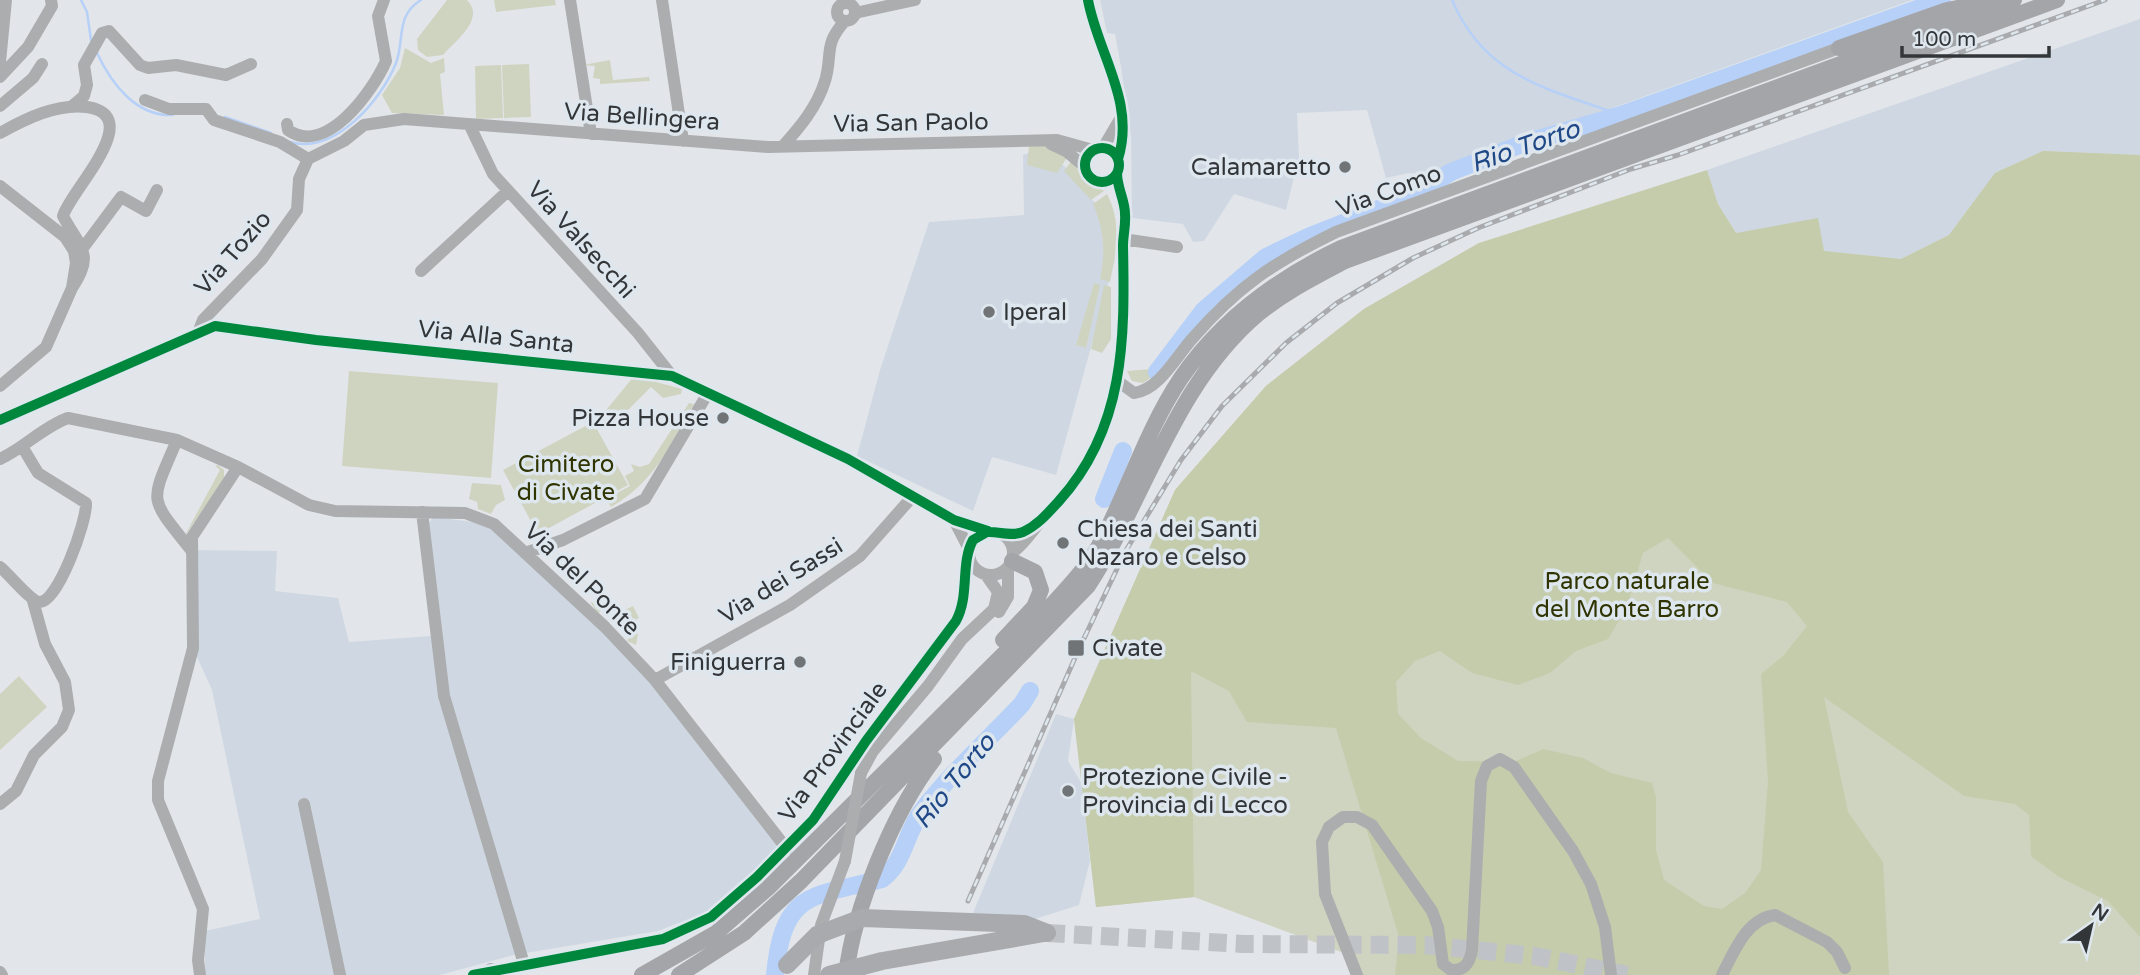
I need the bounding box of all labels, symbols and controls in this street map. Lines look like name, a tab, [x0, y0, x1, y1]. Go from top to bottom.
scale bar	[1902, 14, 2049, 58]
text: 100 m	[1912, 27, 1976, 52]
street label: Via Bellingera	[563, 97, 721, 137]
street label: Via San Paolo	[833, 107, 989, 139]
water label: Rio Torto	[1467, 113, 1585, 179]
place label: Calamaretto	[1191, 153, 1331, 182]
street label: Via Como	[1333, 159, 1445, 223]
marker: Calamaretto	[1337, 159, 1353, 175]
street label: Via Valsecchi	[521, 175, 641, 305]
street label: Via Tozio	[188, 205, 278, 301]
place label: Iperal	[1003, 298, 1067, 327]
marker: Iperal	[981, 304, 997, 320]
street label: Via Alla Santa	[416, 314, 576, 360]
place label: Pizza House	[571, 404, 709, 433]
marker: Pizza House	[715, 410, 731, 426]
park label: Cimitero di Civate	[517, 450, 615, 507]
place label: Chiesa dei Santi Nazaro e Celso	[1077, 515, 1258, 572]
street label: Via del Ponte	[518, 516, 646, 642]
street label: Via dei Sassi	[714, 532, 848, 630]
marker: Chiesa dei Santi Nazaro e Celso	[1055, 535, 1071, 551]
park label: Parco naturale del Monte Barro	[1535, 567, 1719, 624]
place label: Civate	[1092, 634, 1163, 663]
marker: Civate	[1066, 638, 1086, 658]
place label: Finiguerra	[670, 648, 786, 677]
marker: Finiguerra	[792, 654, 808, 670]
street label: Via Provinciale	[772, 676, 894, 828]
water label: Rio Torto	[906, 726, 1002, 835]
place label: Protezione Civile - Provincia di Lecco	[1082, 763, 1288, 820]
marker: Protezione Civile - Provincia di Lecco	[1060, 783, 1076, 799]
north arrow	[2056, 891, 2126, 961]
text: N	[2087, 899, 2112, 926]

